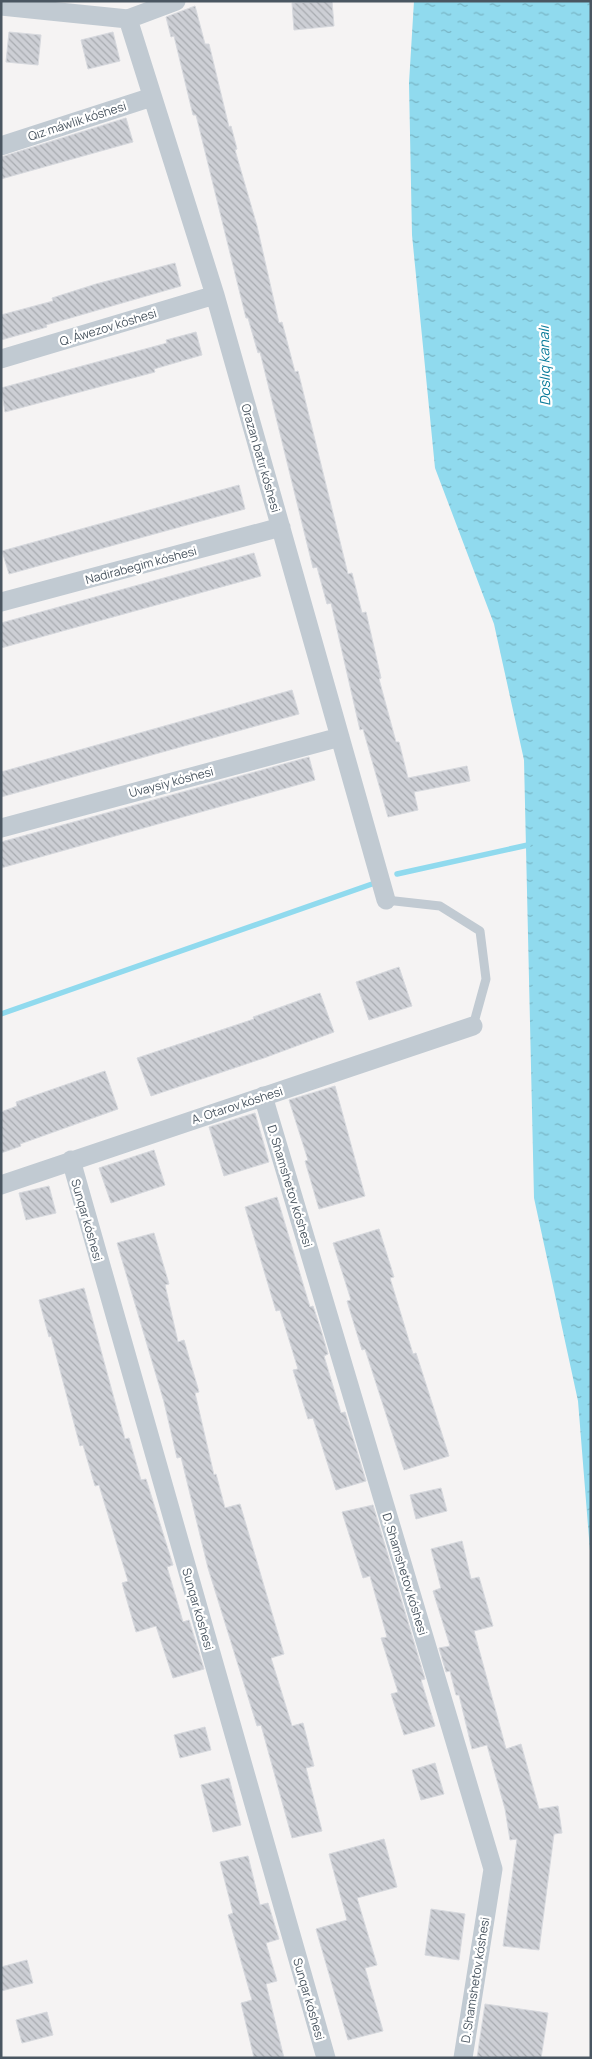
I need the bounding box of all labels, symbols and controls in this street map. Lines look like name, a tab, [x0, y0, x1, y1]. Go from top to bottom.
street label: Qız máwlik kóshesi	[26, 97, 128, 145]
street label: Q. Áwezov kóshesi	[57, 304, 159, 350]
water label: Doslıq kanalı	[534, 324, 554, 406]
street label: Orazan batır kóshesi	[237, 402, 285, 514]
street label: Nadirabegim kóshesi	[83, 542, 199, 588]
street label: Uvaysiy kóshesi	[127, 763, 215, 801]
street label: A. Otarov kóshesi	[189, 1082, 285, 1128]
street label: D. Shamshetov kóshesi	[263, 1123, 317, 1249]
street label: Sunqar kóshesi	[67, 1177, 107, 1263]
street label: D. Shamshetov kóshesi	[378, 1511, 432, 1637]
street label: Sunqar kóshesi	[178, 1566, 218, 1652]
street label: D. Shamshetov kóshesi	[457, 1916, 493, 2044]
street label: Sunqar kóshesi	[289, 1956, 329, 2042]

